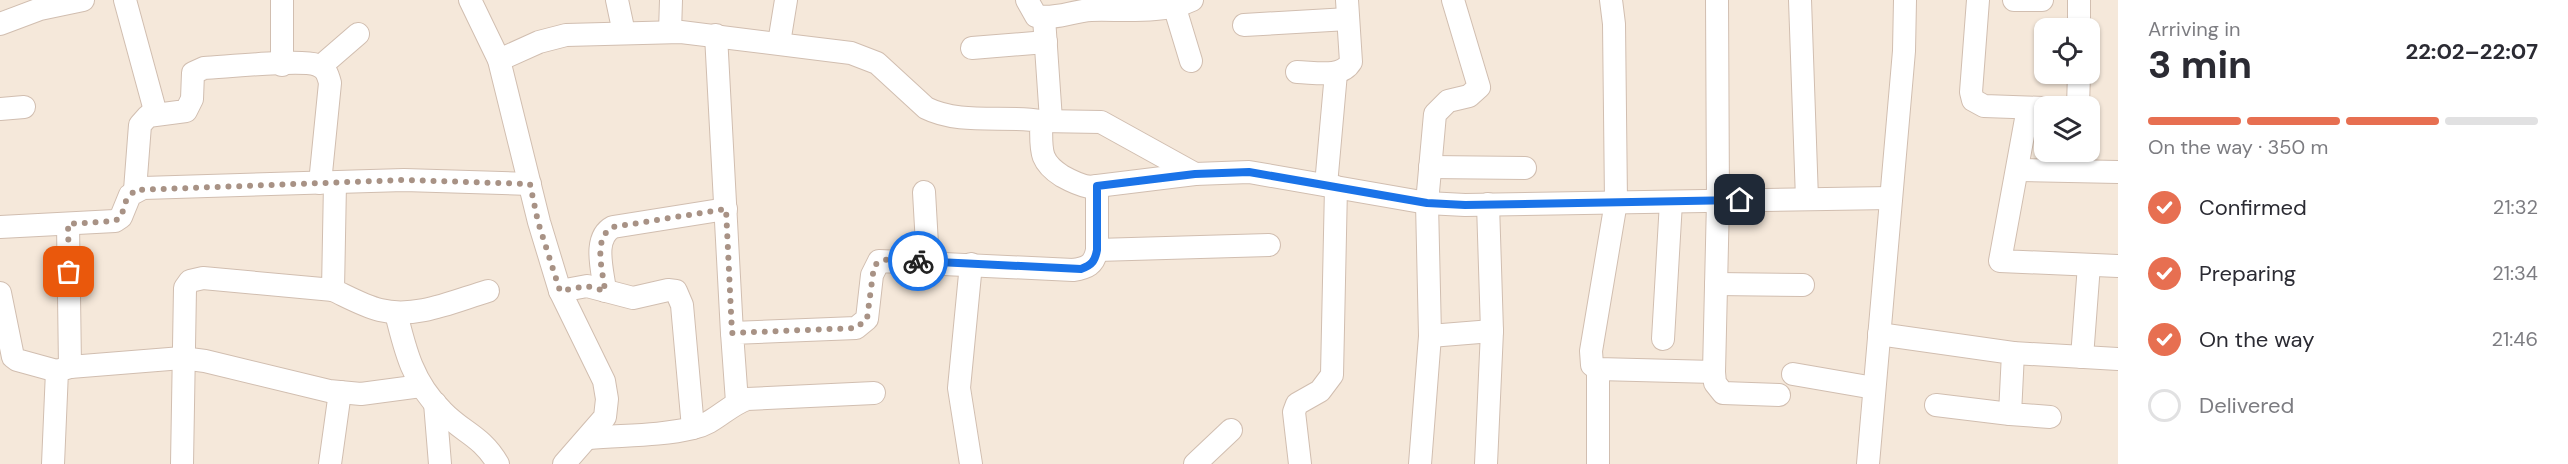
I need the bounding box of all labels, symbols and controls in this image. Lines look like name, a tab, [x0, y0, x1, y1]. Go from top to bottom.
text: Arriving in	[2148, 16, 2240, 42]
map controls	[2034, 18, 2100, 162]
button: locate	[2034, 18, 2100, 84]
text: 22:02–22:07	[2405, 37, 2538, 66]
text: 3 min	[2148, 39, 2252, 90]
button: layers	[2034, 96, 2100, 162]
text: On the way · 350 m	[2148, 134, 2328, 160]
pin	[1714, 174, 1765, 225]
icon: home	[1723, 183, 1756, 216]
icon: check	[2148, 191, 2181, 224]
text: Confirmed	[2199, 193, 2307, 222]
text: 21:32	[2493, 194, 2538, 220]
courier	[888, 231, 948, 291]
icon: bike	[902, 245, 935, 278]
pin	[43, 246, 94, 297]
icon: bag	[52, 255, 85, 288]
icon: check	[2148, 257, 2181, 290]
text: Preparing	[2199, 259, 2296, 288]
text: 21:34	[2492, 260, 2538, 286]
icon: check	[2148, 323, 2181, 356]
text: On the way	[2199, 325, 2314, 354]
text: 21:46	[2492, 326, 2538, 352]
text: Delivered	[2199, 391, 2294, 420]

